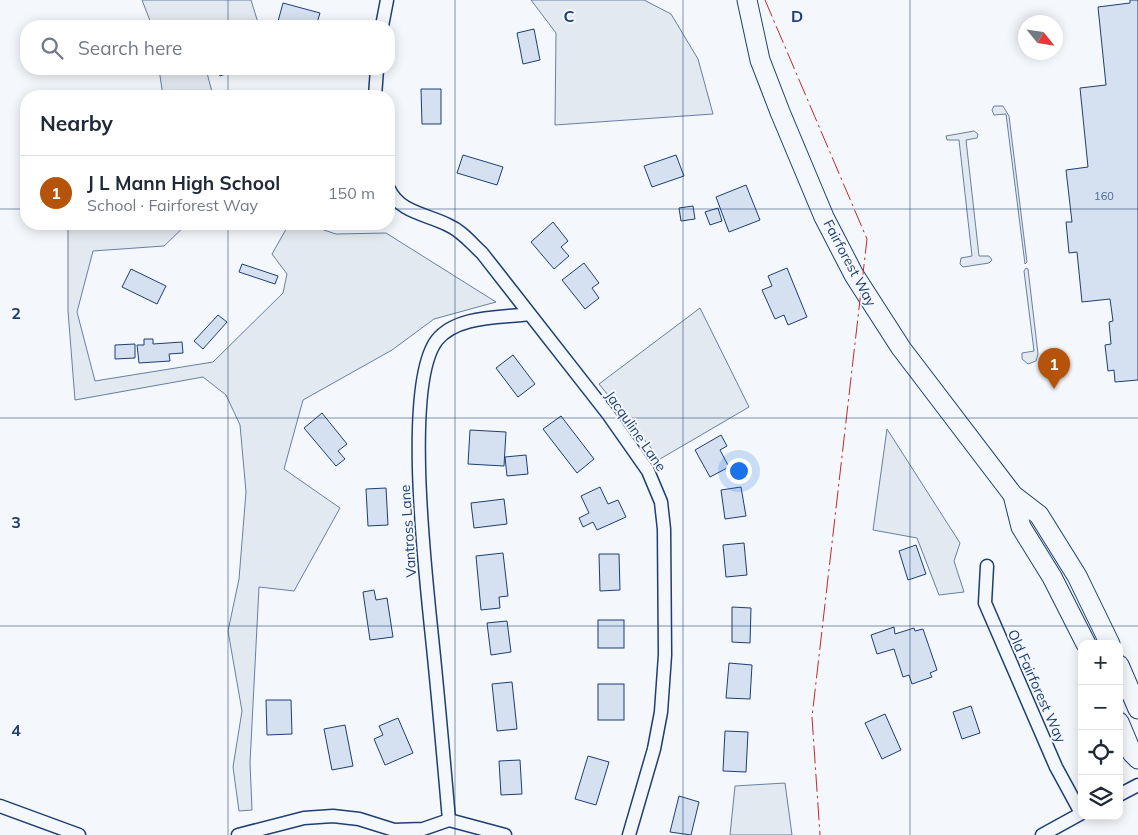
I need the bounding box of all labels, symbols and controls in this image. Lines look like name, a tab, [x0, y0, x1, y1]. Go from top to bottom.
text: C	[564, 6, 575, 26]
text: D	[791, 6, 803, 26]
north arrow	[1018, 15, 1063, 60]
search box	[20, 20, 395, 75]
icon: search	[38, 34, 66, 62]
text: Search here	[78, 36, 182, 60]
text: Nearby	[40, 110, 113, 136]
text: J L Mann High School	[87, 171, 280, 195]
text: 1	[51, 183, 61, 203]
text: 150 m	[328, 183, 375, 203]
house number: 160	[1094, 189, 1114, 203]
text: School · Fairforest Way	[87, 195, 258, 215]
street label: Fairforest Way	[820, 216, 881, 310]
text: 2	[11, 303, 21, 323]
pin: 1	[1038, 348, 1070, 389]
street label: Jacquline Lane	[602, 387, 670, 475]
your location	[726, 458, 752, 484]
street label: Vantross Lane	[396, 484, 420, 578]
text: 3	[11, 512, 21, 532]
street label: Old Fairforest Way	[1004, 627, 1070, 746]
map controls	[1078, 640, 1123, 820]
button: +	[1078, 640, 1123, 685]
button: −	[1078, 685, 1123, 730]
text: 4	[11, 720, 21, 740]
button: locate	[1078, 730, 1123, 775]
button: layers	[1078, 775, 1123, 820]

